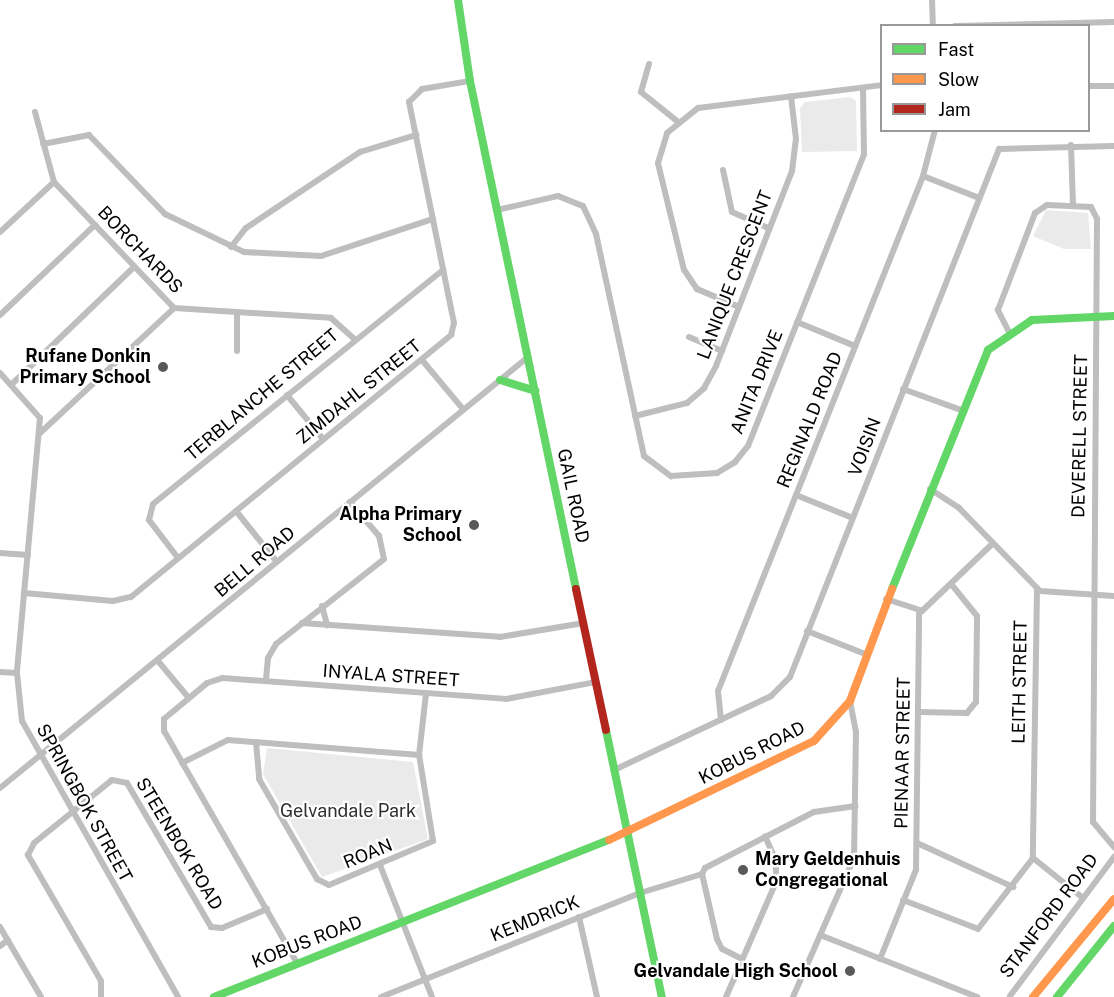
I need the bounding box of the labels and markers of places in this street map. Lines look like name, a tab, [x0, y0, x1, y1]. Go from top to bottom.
place label: Rufane Donkin Primary School	[19, 346, 151, 388]
marker: Rufane Donkin Primary School	[156, 360, 170, 374]
place label: Alpha Primary School	[339, 504, 462, 546]
marker: Alpha Primary School	[467, 518, 481, 532]
place label: Mary Geldenhuis Congregational	[755, 849, 901, 892]
marker: Mary Geldenhuis Congregational	[736, 863, 750, 877]
place label: Gelvandale High School	[634, 960, 838, 982]
marker: Gelvandale High School	[843, 964, 857, 978]

